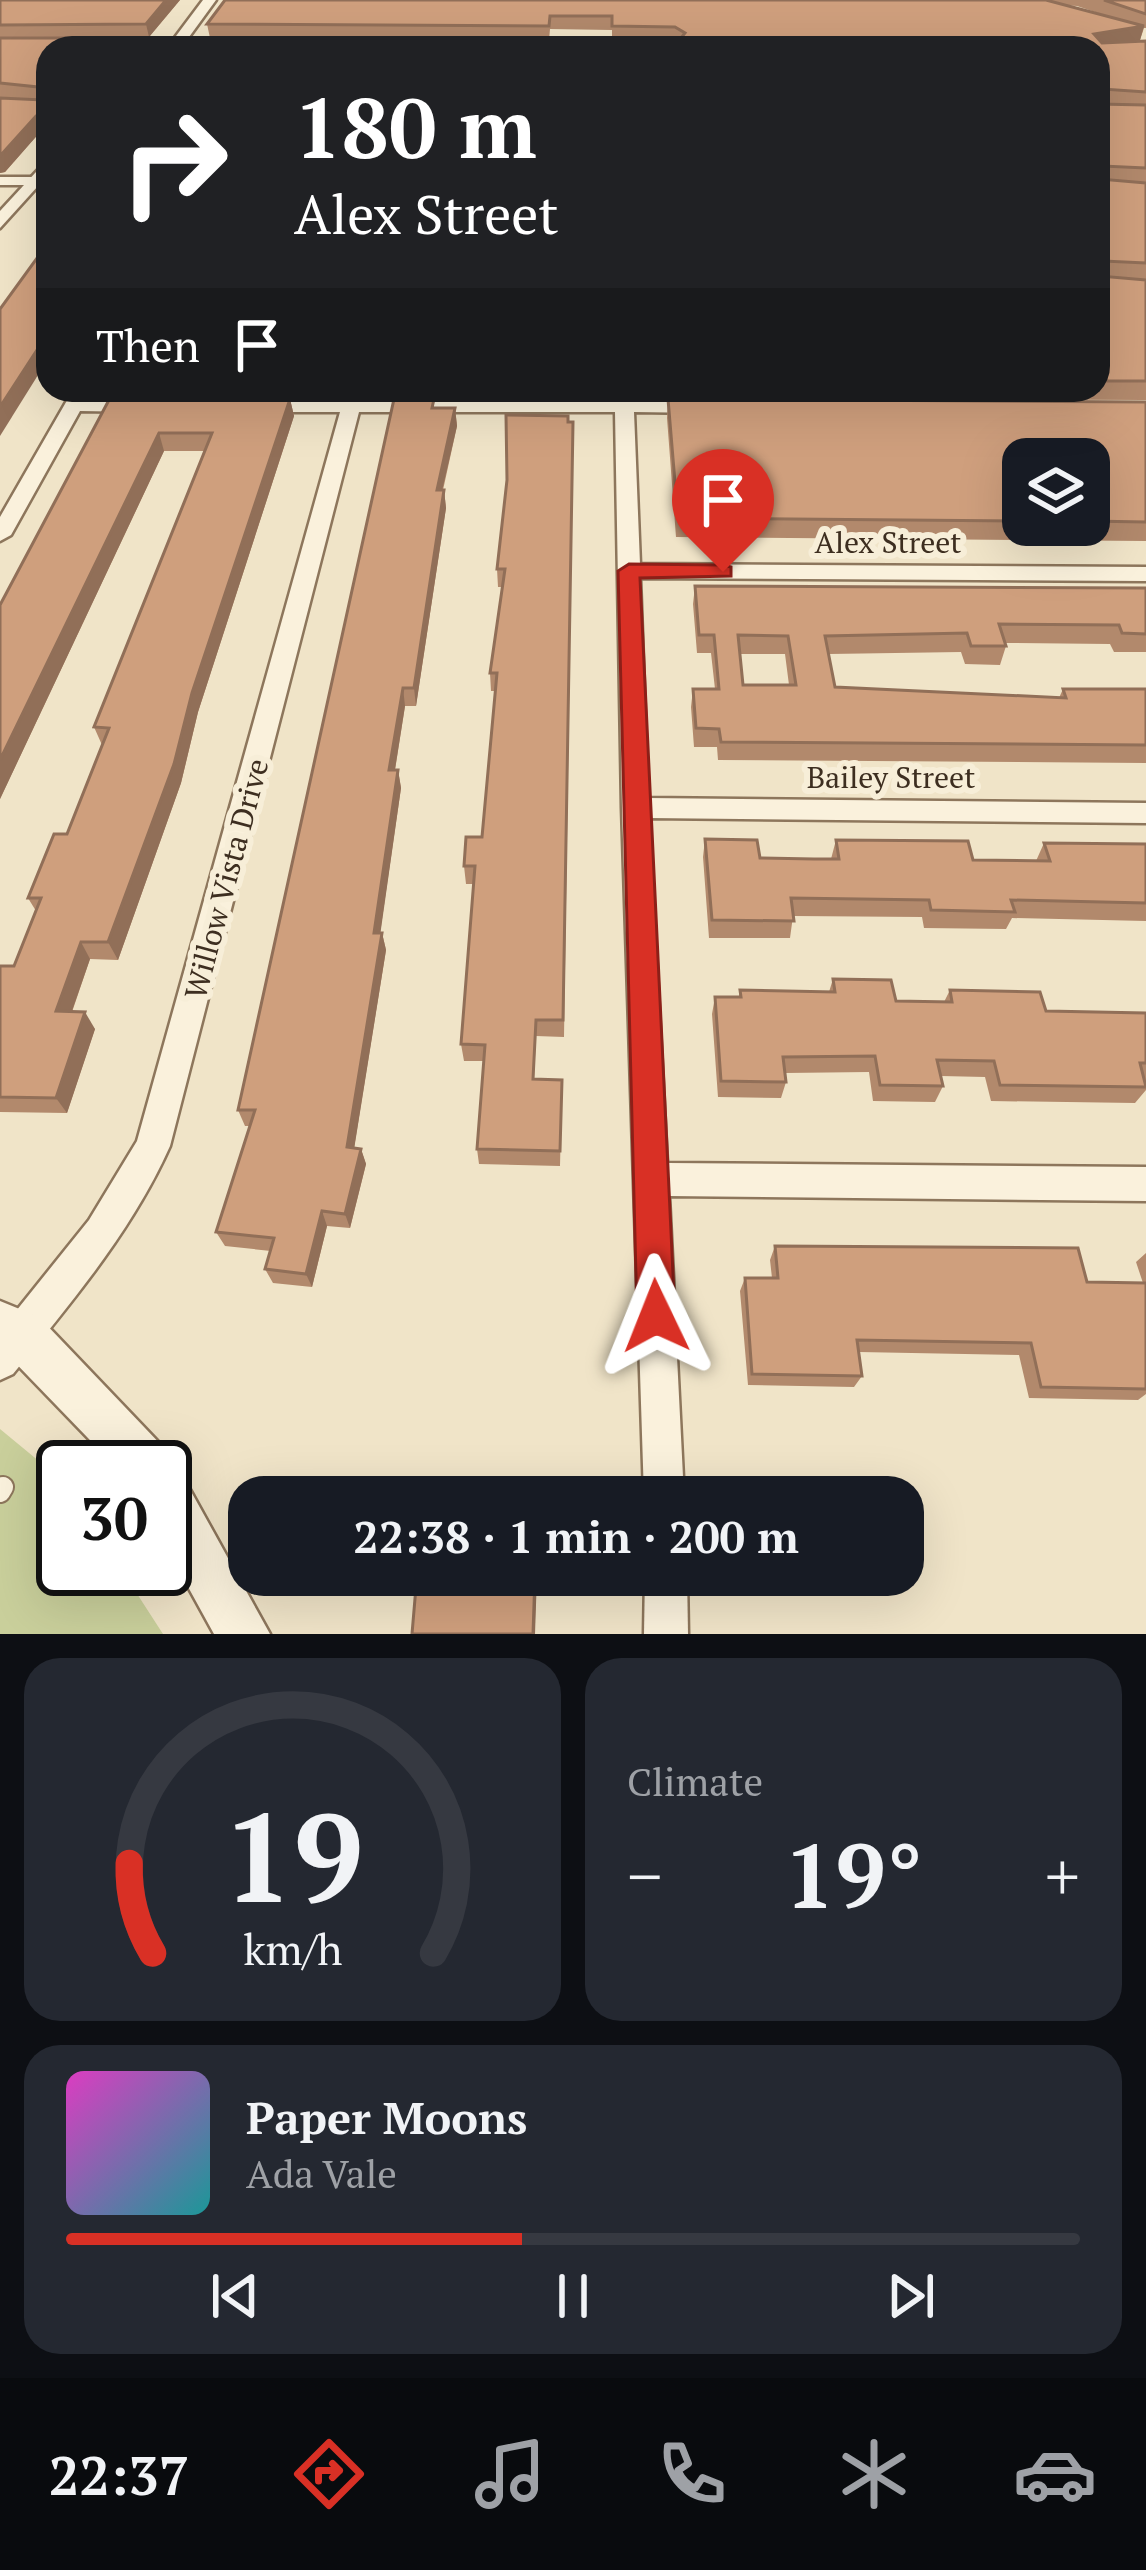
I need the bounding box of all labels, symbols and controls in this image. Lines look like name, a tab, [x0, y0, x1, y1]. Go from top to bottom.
text: 180 m	[294, 71, 537, 182]
icon: right	[96, 84, 252, 240]
text: Alex Street	[294, 178, 559, 249]
icon: arrive	[224, 312, 290, 378]
text: Then	[96, 315, 200, 375]
map controls	[1002, 438, 1110, 546]
button: layers	[1002, 438, 1110, 546]
pin	[672, 449, 774, 572]
icon: arrive	[690, 467, 756, 533]
street label: Alex Street	[815, 522, 961, 562]
street label: Willow Vista Drive	[175, 754, 277, 1003]
street label: Bailey Street	[807, 757, 975, 797]
position arrow	[593, 1253, 719, 1379]
speed limit sign: 30	[36, 1440, 192, 1596]
text: 22:38 · 1 min · 200 m	[353, 1506, 799, 1566]
text: Climate	[627, 1755, 763, 1807]
text: 19	[222, 1772, 363, 1938]
text: 19°	[784, 1814, 923, 1934]
text: −	[627, 1831, 662, 1919]
text: +	[1045, 1831, 1080, 1919]
text: km/h	[243, 1919, 342, 1976]
text: Paper Moons	[246, 2087, 527, 2147]
text: Ada Vale	[246, 2147, 397, 2199]
icon: previous	[202, 2263, 268, 2329]
icon: pause	[540, 2263, 606, 2329]
icon: next	[878, 2263, 944, 2329]
icon: directions	[287, 2432, 371, 2516]
icon: music	[468, 2432, 552, 2516]
icon: phone	[650, 2432, 734, 2516]
icon: climate	[832, 2432, 916, 2516]
icon: car	[1013, 2432, 1097, 2516]
text: 22:37	[49, 2439, 189, 2510]

